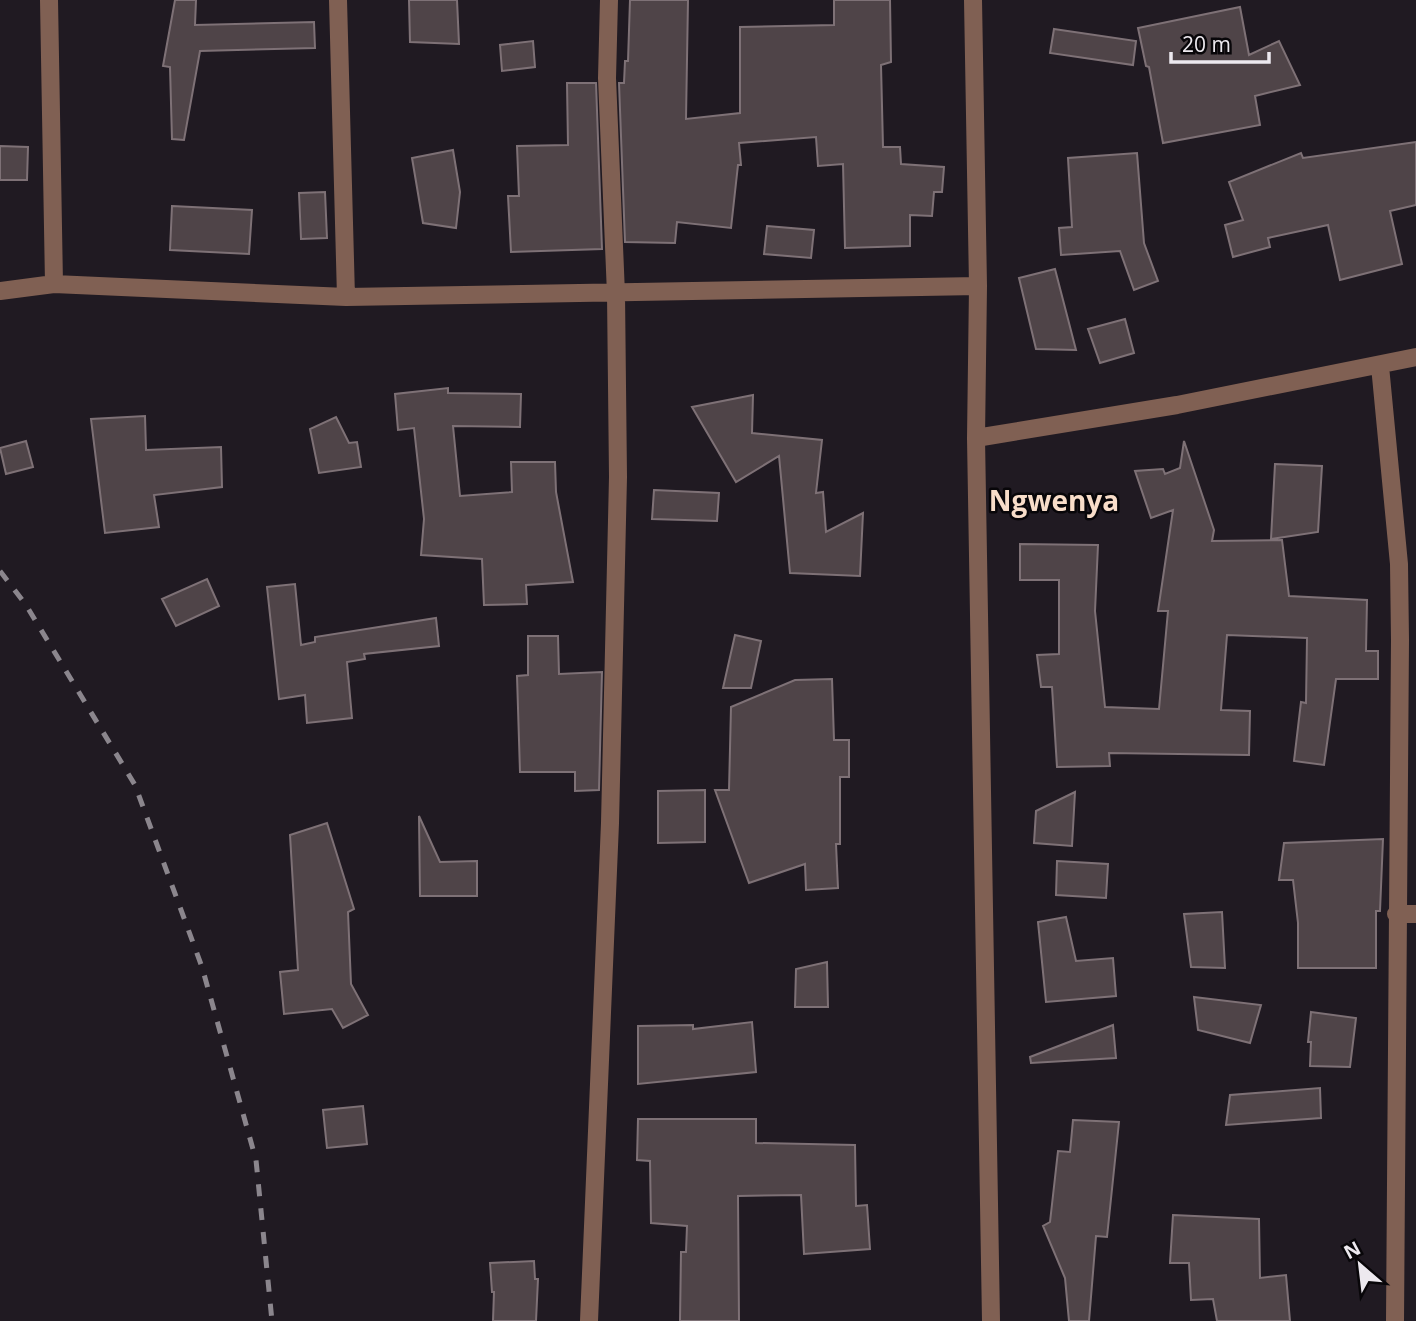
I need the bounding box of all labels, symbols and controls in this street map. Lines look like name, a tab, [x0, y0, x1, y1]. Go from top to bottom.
scale bar	[1171, 21, 1269, 65]
text: 20 m	[1182, 30, 1231, 58]
district label: Ngwenya	[989, 481, 1119, 519]
north arrow	[1325, 1230, 1395, 1300]
text: N	[1339, 1235, 1365, 1265]

